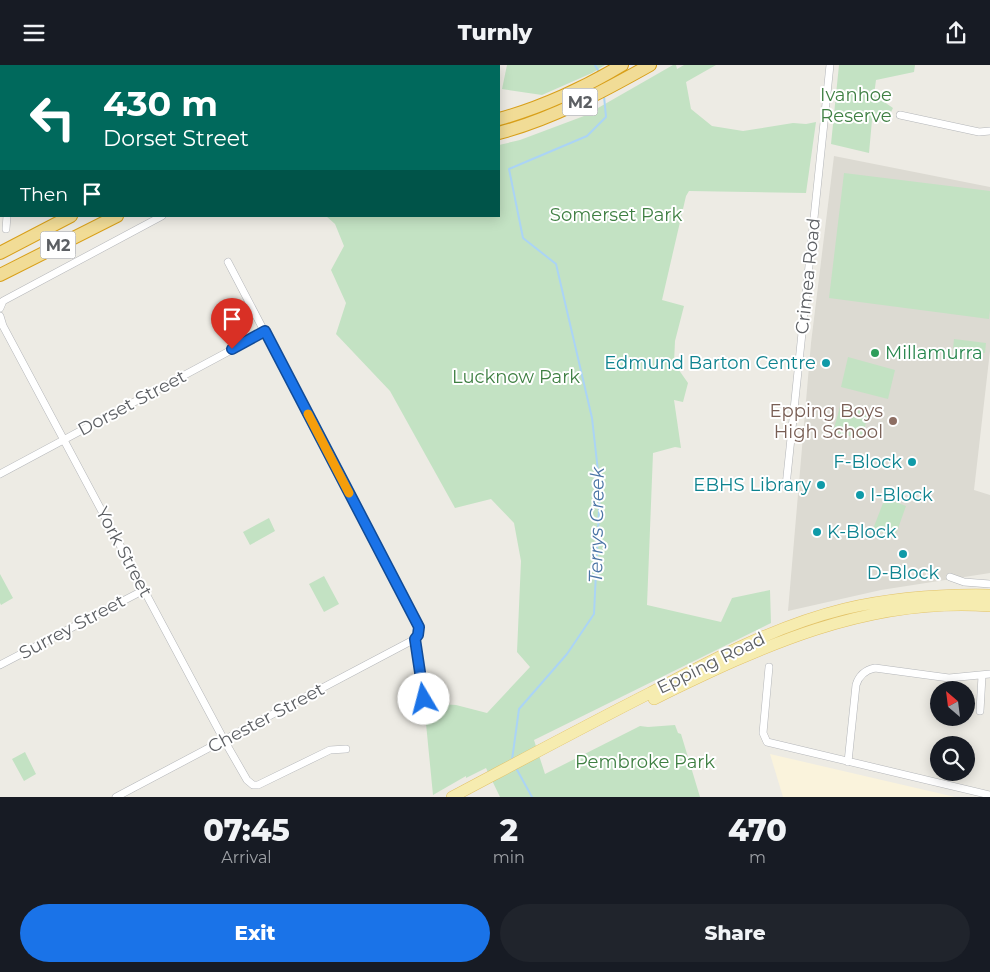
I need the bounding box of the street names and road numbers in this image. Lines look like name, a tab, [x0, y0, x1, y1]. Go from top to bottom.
road number: M2	[562, 89, 598, 116]
street label: Crimea Road	[791, 217, 825, 335]
road number: M2	[40, 231, 76, 259]
street label: Dorset Street	[74, 365, 190, 441]
street label: York Street	[91, 503, 157, 601]
street label: Surrey Street	[15, 590, 129, 664]
street label: Epping Road	[653, 627, 769, 699]
street label: Chester Street	[204, 678, 328, 758]

